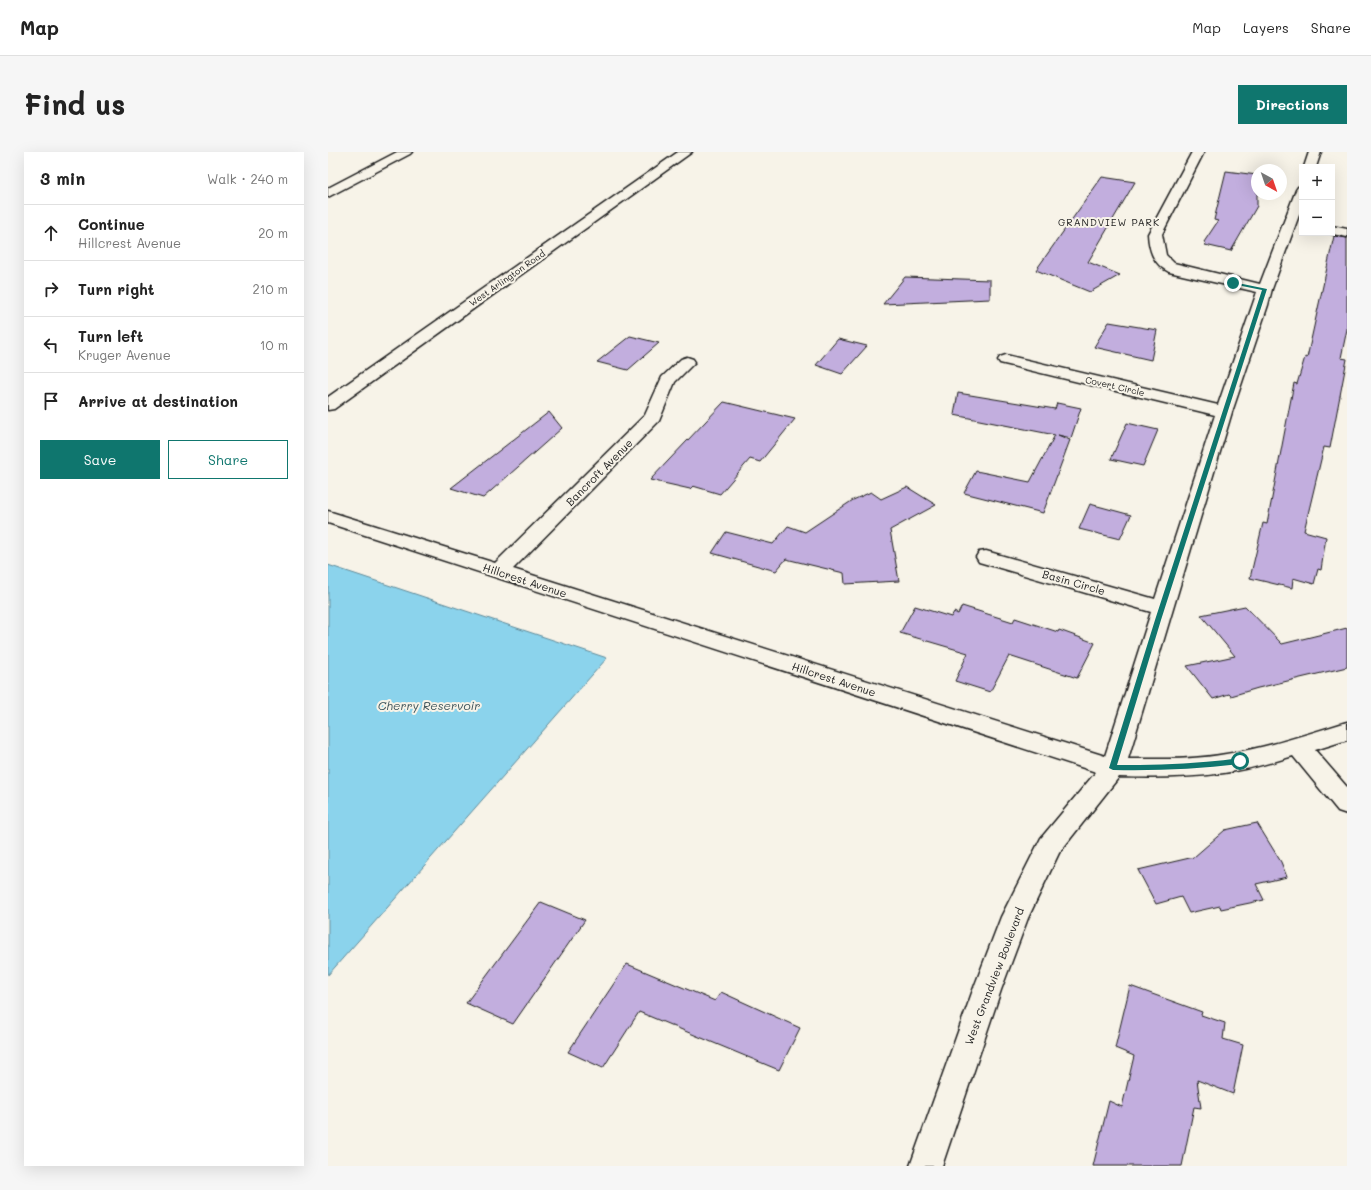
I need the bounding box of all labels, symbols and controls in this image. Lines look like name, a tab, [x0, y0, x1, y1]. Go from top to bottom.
text: Map	[20, 15, 59, 40]
text: Map	[1192, 18, 1221, 37]
text: Layers	[1243, 18, 1289, 37]
text: Share	[1311, 18, 1351, 37]
button: Directions	[1238, 85, 1347, 124]
text: Find us	[24, 86, 125, 122]
north arrow	[1251, 164, 1287, 200]
map controls	[1299, 164, 1335, 236]
button: +	[1299, 164, 1335, 200]
text: 3 min	[40, 167, 85, 189]
text: Walk · 240 m	[207, 170, 288, 187]
button: −	[1299, 200, 1335, 236]
text: Continue	[78, 214, 145, 234]
district label: GRANDVIEW PARK	[1058, 215, 1160, 229]
icon: ahead	[40, 222, 62, 244]
text: 20 m	[258, 224, 288, 241]
text: Hillcrest Avenue	[78, 234, 181, 251]
street label: West Arlington Road	[467, 247, 547, 308]
route end	[1224, 274, 1242, 292]
icon: right	[40, 278, 62, 300]
text: Turn right	[78, 279, 155, 299]
text: 210 m	[252, 280, 288, 297]
text: Turn left	[78, 326, 143, 346]
icon: left	[40, 334, 62, 356]
text: 10 m	[260, 336, 288, 353]
text: Kruger Avenue	[78, 346, 171, 363]
street label: Covert Circle	[1084, 374, 1146, 398]
icon: arrive	[40, 390, 62, 412]
text: Arrive at destination	[78, 391, 238, 411]
street label: Bancroft Avenue	[562, 435, 636, 509]
button: Save	[40, 440, 160, 479]
button: Share	[168, 440, 288, 479]
street label: Hillcrest Avenue	[481, 559, 569, 601]
street label: Basin Circle	[1041, 566, 1107, 598]
street label: Hillcrest Avenue	[790, 658, 878, 700]
water label: Cherry Reservoir	[378, 697, 480, 713]
route start	[1231, 752, 1249, 770]
street label: West Grandview Boulevard	[961, 905, 1027, 1047]

